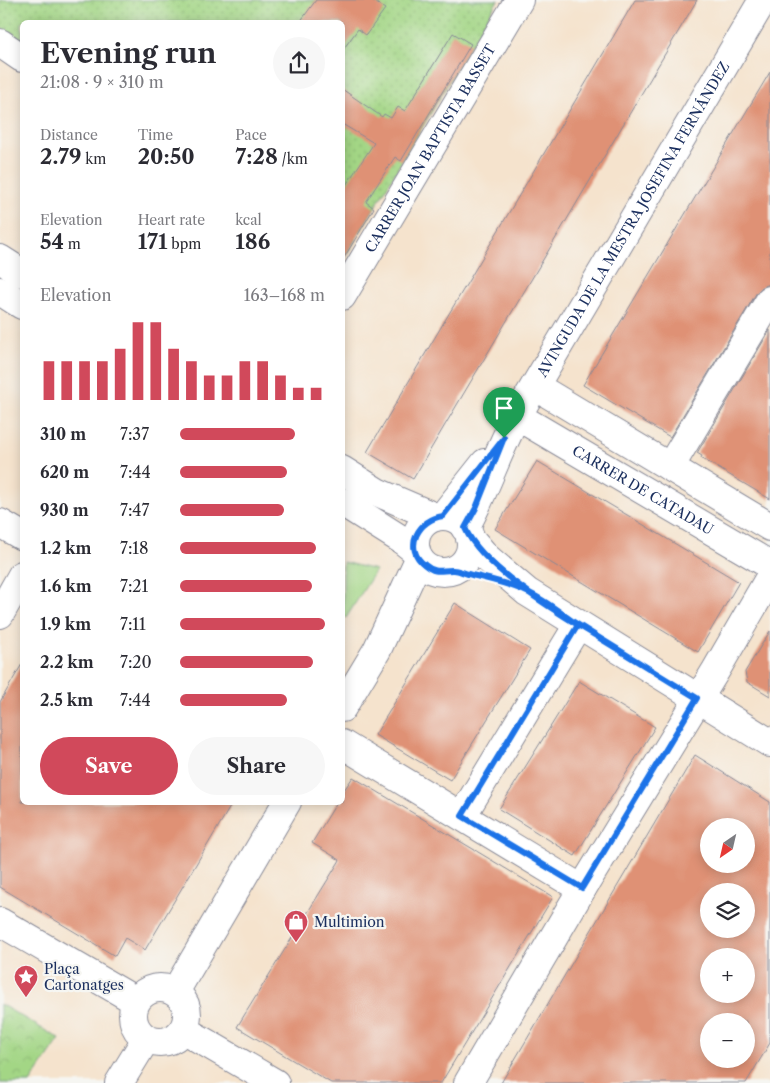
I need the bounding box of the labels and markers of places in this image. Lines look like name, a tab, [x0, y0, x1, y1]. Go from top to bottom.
pin	[483, 387, 525, 438]
shop icon: Multimion	[283, 909, 309, 943]
place label: Multimion	[314, 913, 385, 931]
place label: Plaça Cartonatges	[44, 960, 124, 994]
place icon: Plaça Cartonatges	[13, 964, 39, 998]

